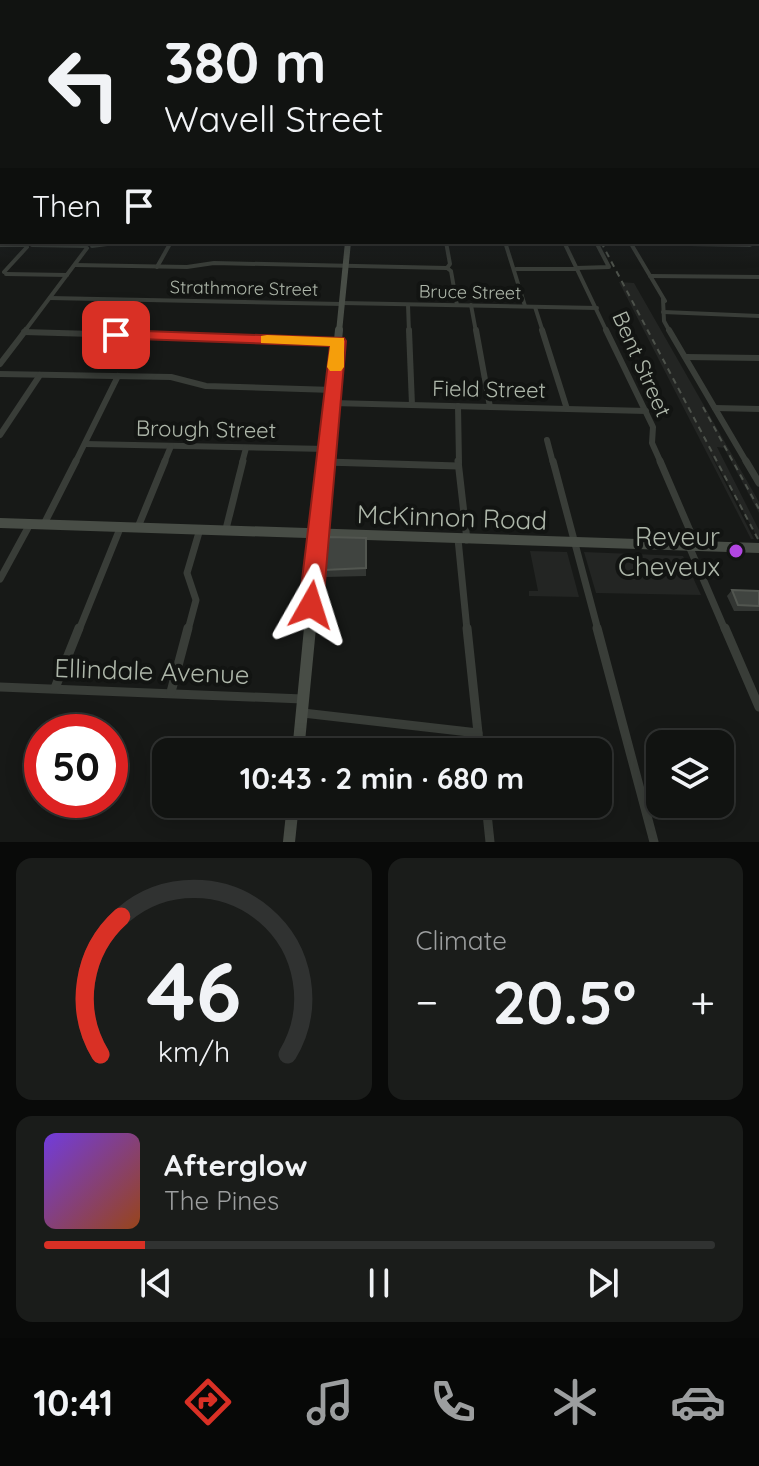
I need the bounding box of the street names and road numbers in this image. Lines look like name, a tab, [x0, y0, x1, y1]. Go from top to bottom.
street label: Strathmore Street	[170, 275, 318, 301]
street label: Bruce Street	[419, 280, 521, 304]
street label: Bent Street	[606, 307, 678, 421]
street label: Field Street	[432, 374, 546, 404]
street label: Brough Street	[136, 414, 276, 444]
street label: McKinnon Road	[356, 497, 548, 537]
street label: Ellindale Avenue	[54, 651, 250, 691]

